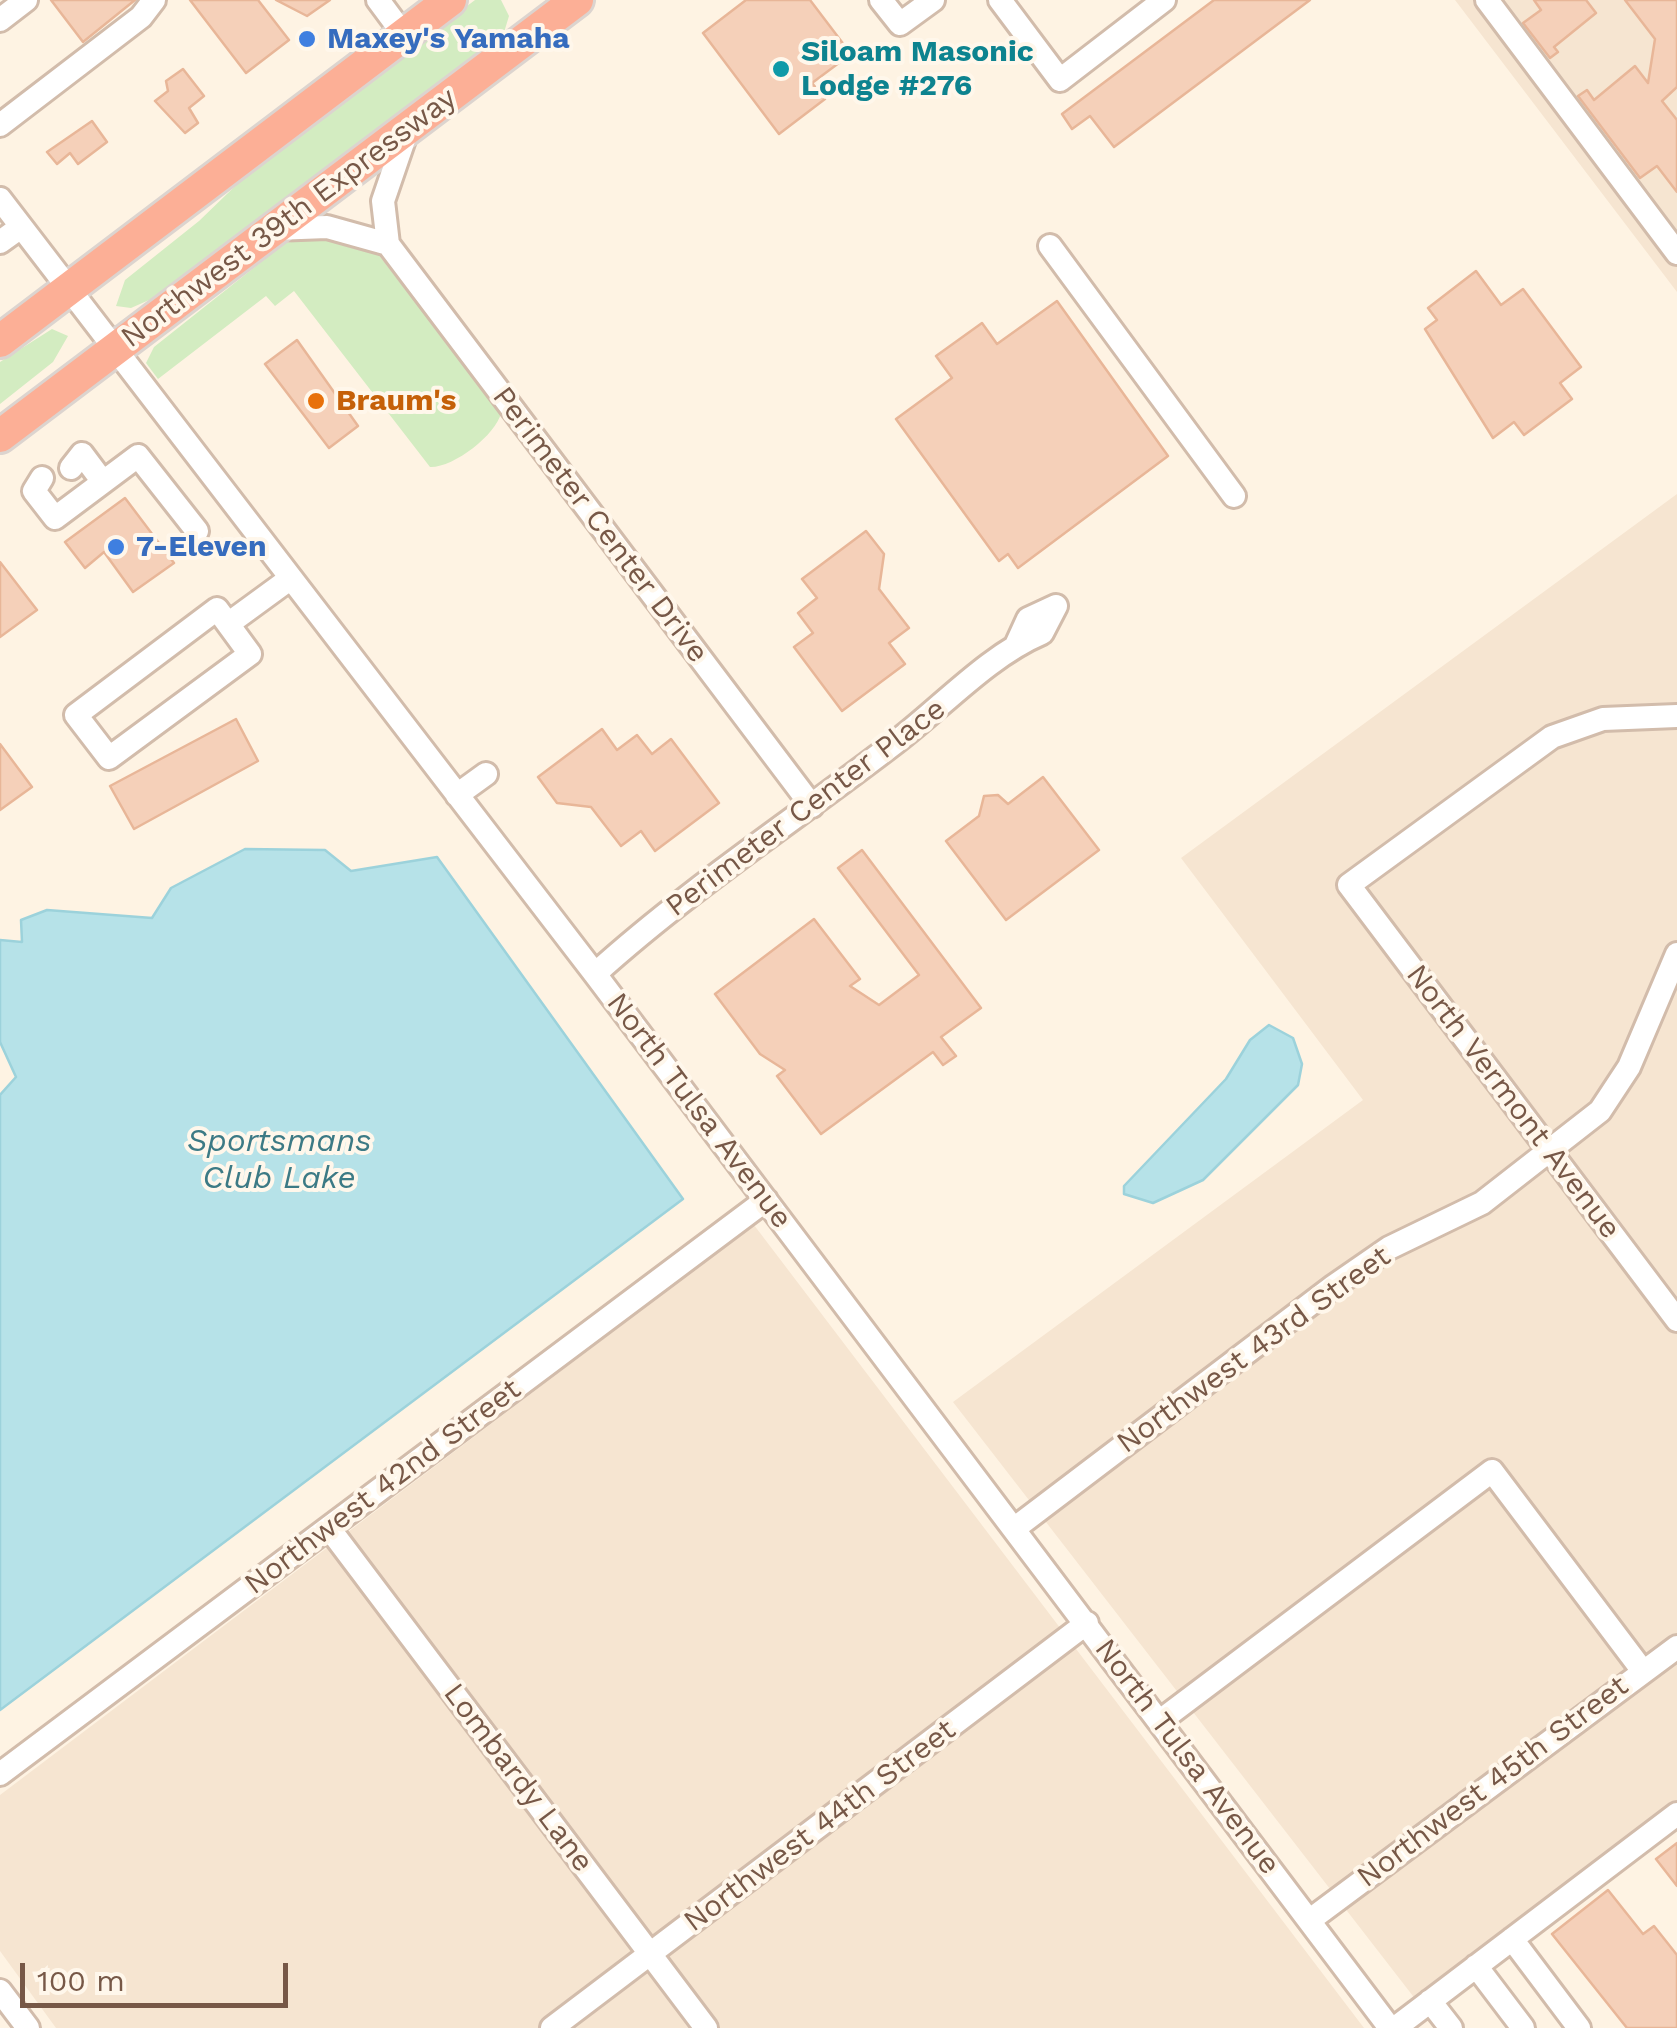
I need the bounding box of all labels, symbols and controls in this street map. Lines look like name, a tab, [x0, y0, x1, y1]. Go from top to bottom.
place label: Maxey's Yamaha	[327, 21, 570, 57]
marker: Maxey's Yamaha	[296, 28, 318, 50]
place label: Siloam Masonic Lodge #276	[801, 34, 1034, 104]
marker: Siloam Masonic Lodge #276	[770, 58, 792, 80]
street label: Northwest 39th Expressway	[114, 80, 464, 356]
street label: Perimeter Center Drive	[484, 380, 716, 670]
place label: Braum's	[336, 383, 456, 419]
marker: Braum's	[305, 390, 327, 412]
place label: 7-Eleven	[136, 529, 267, 565]
marker: 7-Eleven	[105, 536, 127, 558]
street label: Perimeter Center Place	[659, 691, 953, 925]
street label: North Vermont Avenue	[1398, 958, 1628, 1246]
street label: North Tulsa Avenue	[599, 986, 799, 1236]
water label: Sportsmans Club Lake	[187, 1123, 371, 1198]
street label: Northwest 43rd Street	[1110, 1239, 1398, 1461]
street label: Northwest 42nd Street	[238, 1371, 528, 1603]
street label: North Tulsa Avenue	[1087, 1632, 1287, 1882]
street label: Northwest 45th Street	[1350, 1668, 1636, 1896]
street label: Lombardy Lane	[435, 1677, 601, 1879]
street label: Northwest 44th Street	[677, 1712, 963, 1940]
scale bar	[25, 1943, 292, 2005]
text: 100 m	[37, 1963, 125, 1998]

